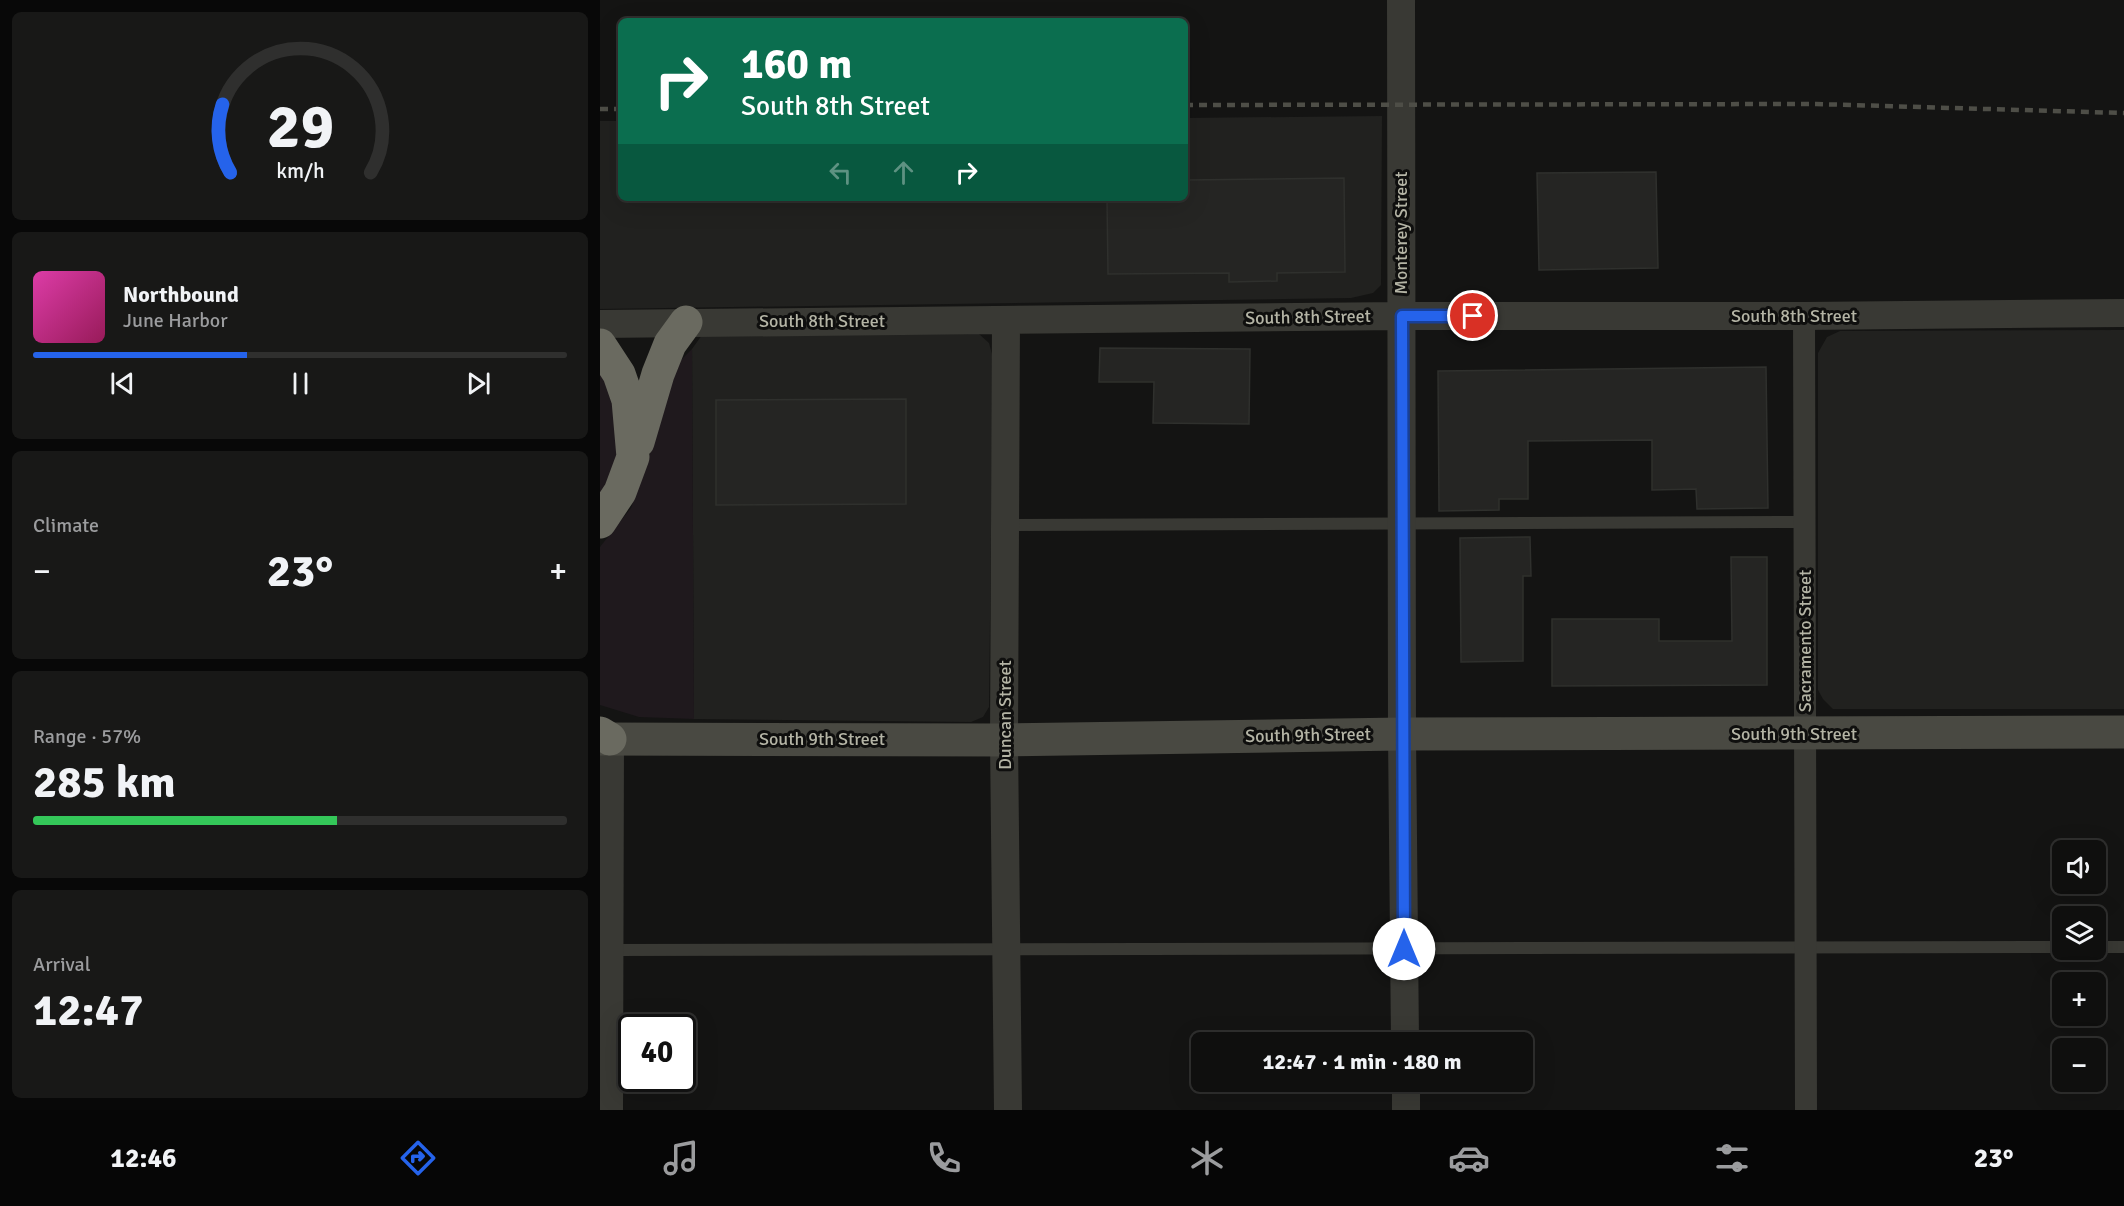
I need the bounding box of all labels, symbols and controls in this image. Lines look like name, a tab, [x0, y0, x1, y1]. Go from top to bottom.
text: 160 m	[741, 39, 852, 90]
icon: right	[642, 42, 720, 120]
text: 29	[266, 88, 334, 165]
text: South 8th Street	[741, 90, 930, 123]
icon: left	[824, 156, 857, 189]
icon: ahead	[887, 156, 920, 189]
icon: right	[950, 156, 983, 189]
text: km/h	[276, 158, 324, 184]
street label: Monterey Street	[1390, 171, 1412, 295]
text: Northbound	[123, 281, 239, 308]
pin	[1447, 290, 1498, 341]
icon: arrive	[1456, 299, 1489, 332]
street label: South 8th Street	[1245, 305, 1371, 329]
street label: South 8th Street	[1731, 305, 1857, 327]
text: June Harbor	[123, 308, 228, 333]
street label: South 8th Street	[759, 310, 885, 332]
icon: previous	[106, 367, 139, 400]
icon: pause	[284, 367, 317, 400]
icon: next	[462, 367, 495, 400]
text: Climate	[33, 513, 99, 538]
text: 23°	[267, 544, 333, 599]
text: −	[33, 551, 51, 592]
text: +	[549, 551, 567, 592]
street label: Sacramento Street	[1794, 570, 1816, 712]
street label: Duncan Street	[994, 660, 1016, 770]
street label: South 9th Street	[1245, 723, 1371, 747]
street label: South 9th Street	[1731, 723, 1857, 745]
text: Range · 57%	[33, 724, 141, 749]
street label: South 9th Street	[759, 728, 885, 750]
text: 285 km	[33, 755, 176, 810]
map controls	[2052, 840, 2106, 1092]
button: sound	[2052, 840, 2106, 894]
button: layers	[2052, 906, 2106, 960]
position arrow	[1372, 917, 1436, 981]
text: Arrival	[33, 952, 91, 977]
button: +	[2052, 972, 2106, 1026]
text: 12:47	[33, 983, 143, 1038]
speed limit sign: 40	[618, 1014, 696, 1092]
button: −	[2052, 1038, 2106, 1092]
text: 12:47 · 1 min · 180 m	[1262, 1048, 1462, 1075]
icon: directions	[397, 1137, 439, 1179]
icon: music	[660, 1137, 702, 1179]
icon: phone	[923, 1137, 965, 1179]
icon: climate	[1186, 1137, 1228, 1179]
icon: car	[1448, 1137, 1490, 1179]
icon: filters	[1711, 1137, 1753, 1179]
text: 12:46	[110, 1142, 177, 1175]
text: 23°	[1974, 1142, 2014, 1175]

